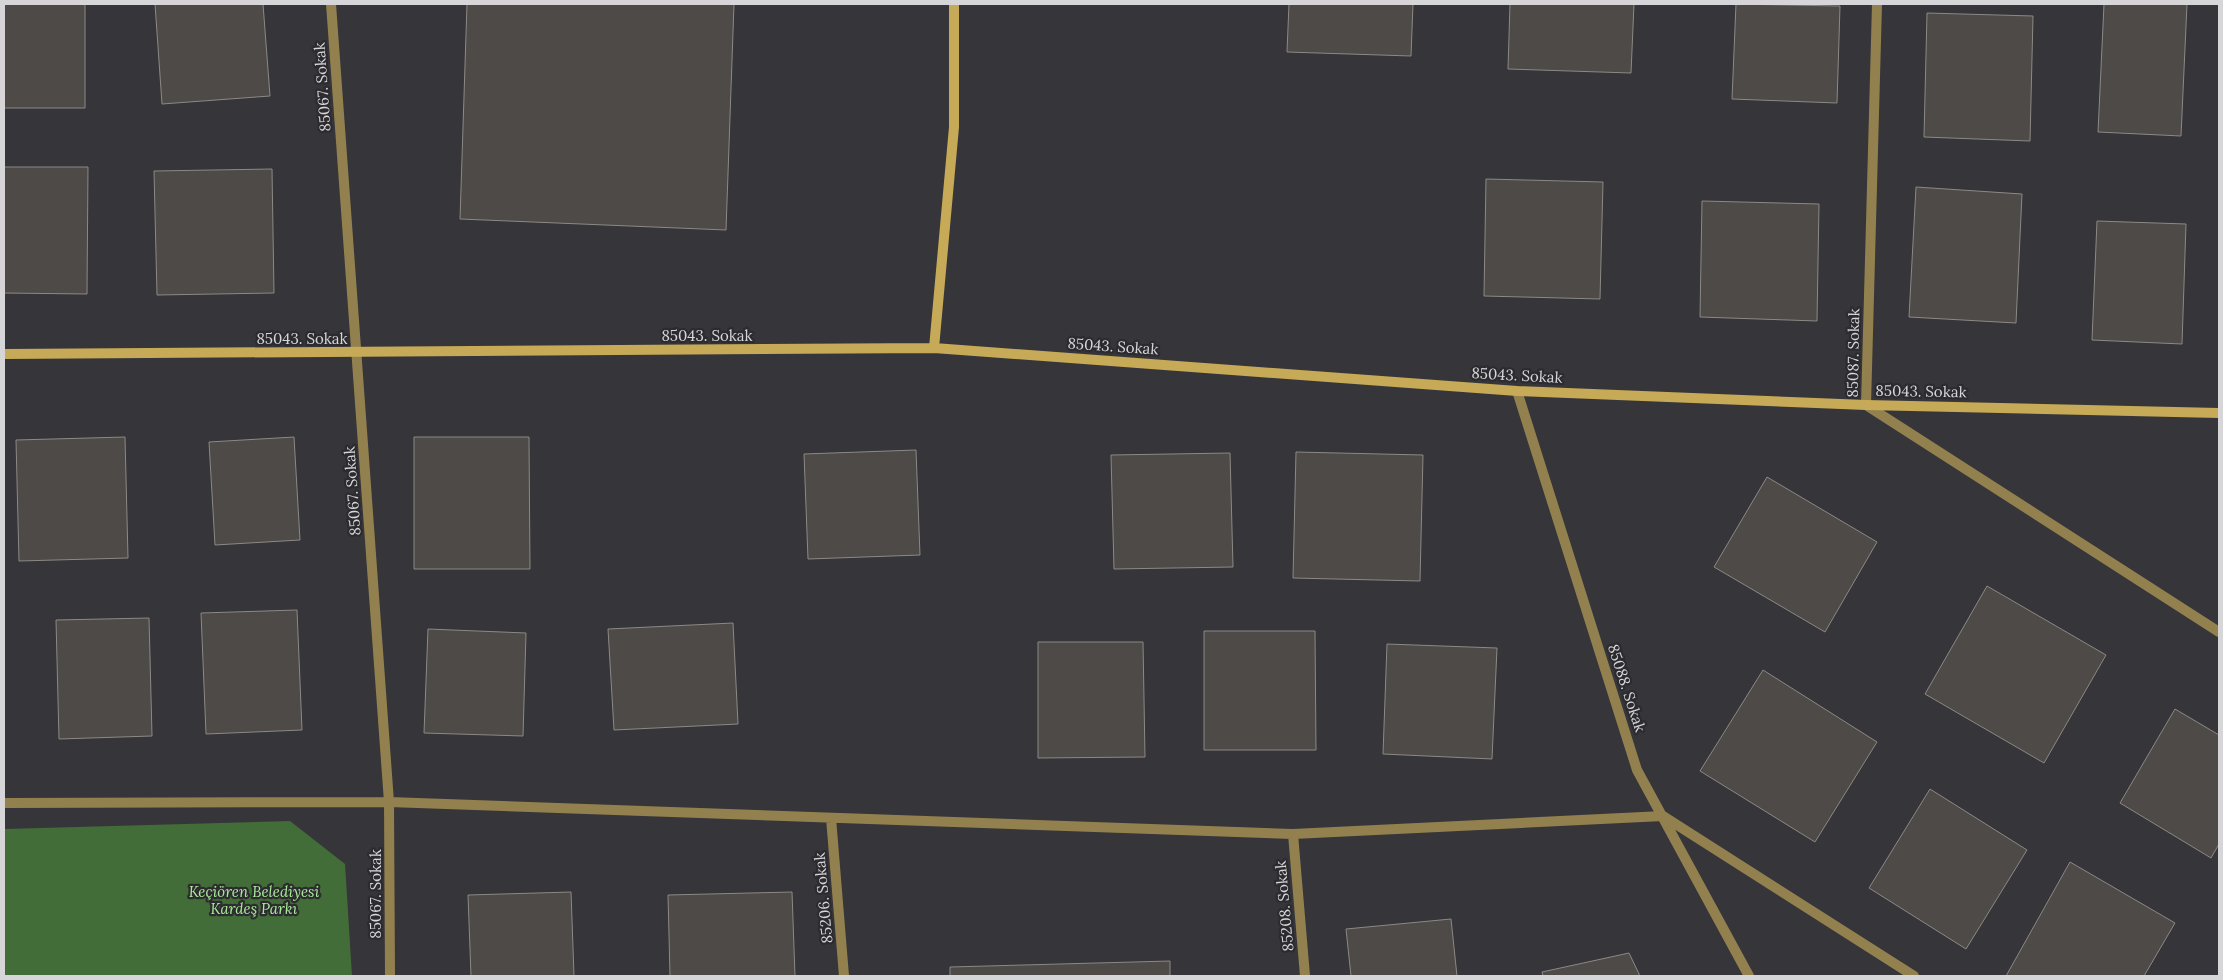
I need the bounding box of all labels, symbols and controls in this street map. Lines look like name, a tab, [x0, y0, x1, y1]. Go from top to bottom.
street label: 85067. Sokak	[309, 42, 335, 132]
street label: 85087. Sokak	[1843, 308, 1863, 398]
street label: 85043. Sokak	[661, 326, 753, 345]
street label: 85043. Sokak	[256, 329, 348, 348]
street label: 85043. Sokak	[1067, 333, 1159, 359]
street label: 85043. Sokak	[1471, 363, 1563, 387]
street label: 85043. Sokak	[1875, 381, 1967, 401]
street label: 85067. Sokak	[339, 446, 365, 536]
street label: 85088. Sokak	[1604, 642, 1650, 734]
street label: 85067. Sokak	[366, 849, 385, 939]
street label: 85206. Sokak	[810, 852, 836, 944]
street label: 85208. Sokak	[1271, 860, 1297, 952]
park label: Keçiören Belediyesi Kardeş Parkı	[189, 882, 319, 918]

